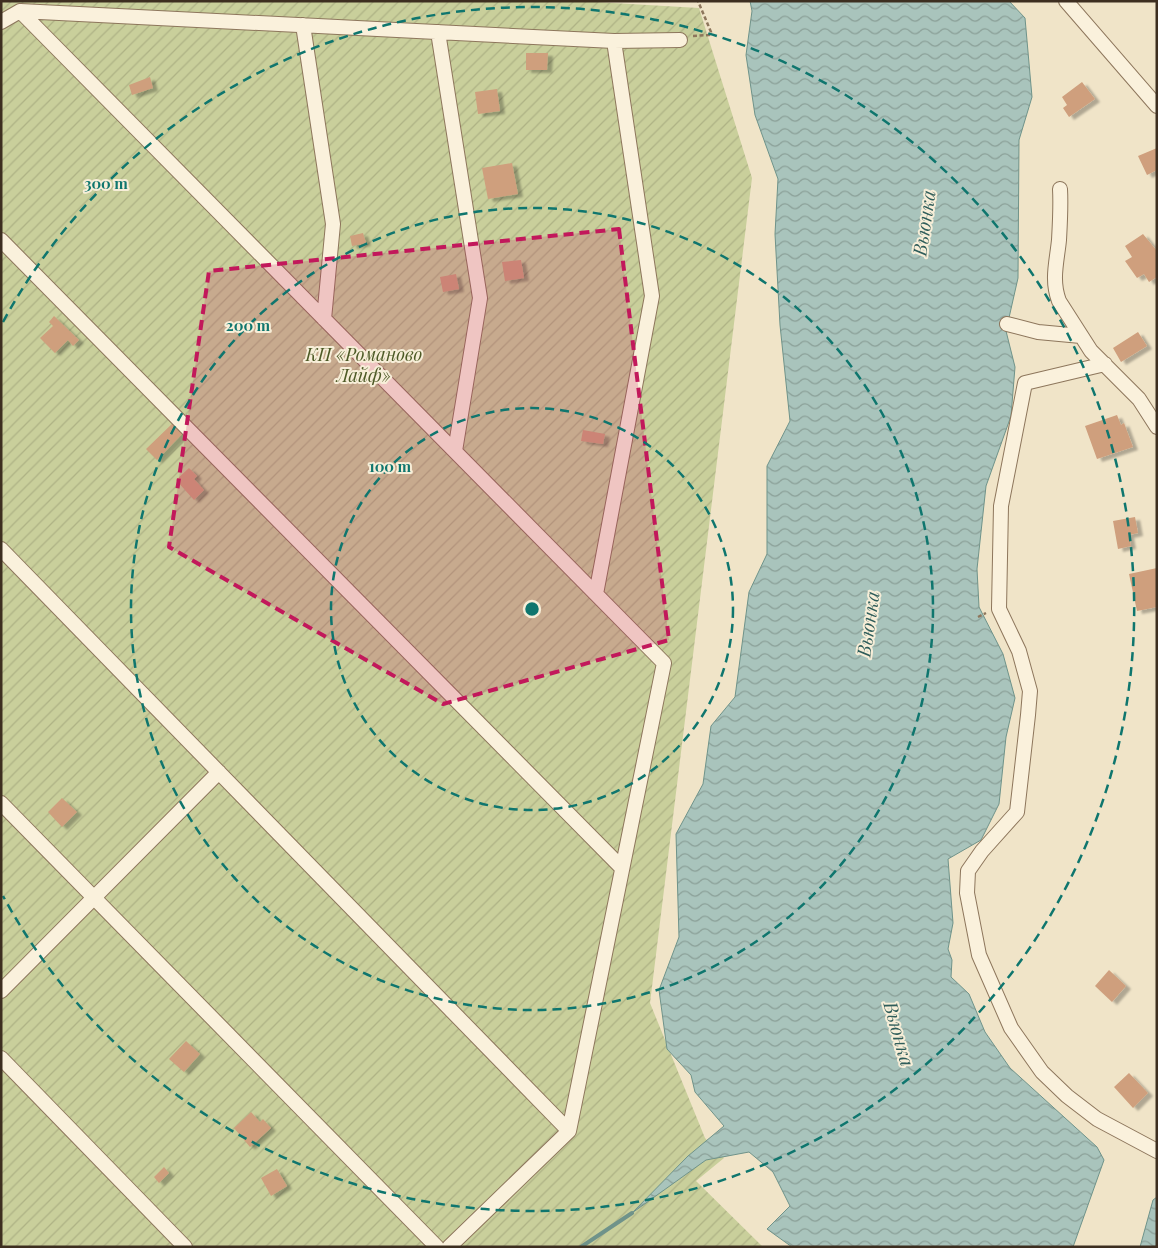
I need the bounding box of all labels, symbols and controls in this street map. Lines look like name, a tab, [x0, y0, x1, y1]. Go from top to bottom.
text: 300 m	[84, 173, 128, 193]
water label: Вьюнка	[905, 188, 941, 258]
text: 200 m	[226, 315, 271, 335]
park label: КП «Романово Лайф»	[305, 342, 423, 387]
text: 100 m	[369, 456, 412, 476]
water label: Вьюнка	[849, 589, 885, 659]
centre of rings	[523, 600, 541, 618]
water label: Вьюнка	[878, 997, 922, 1069]

